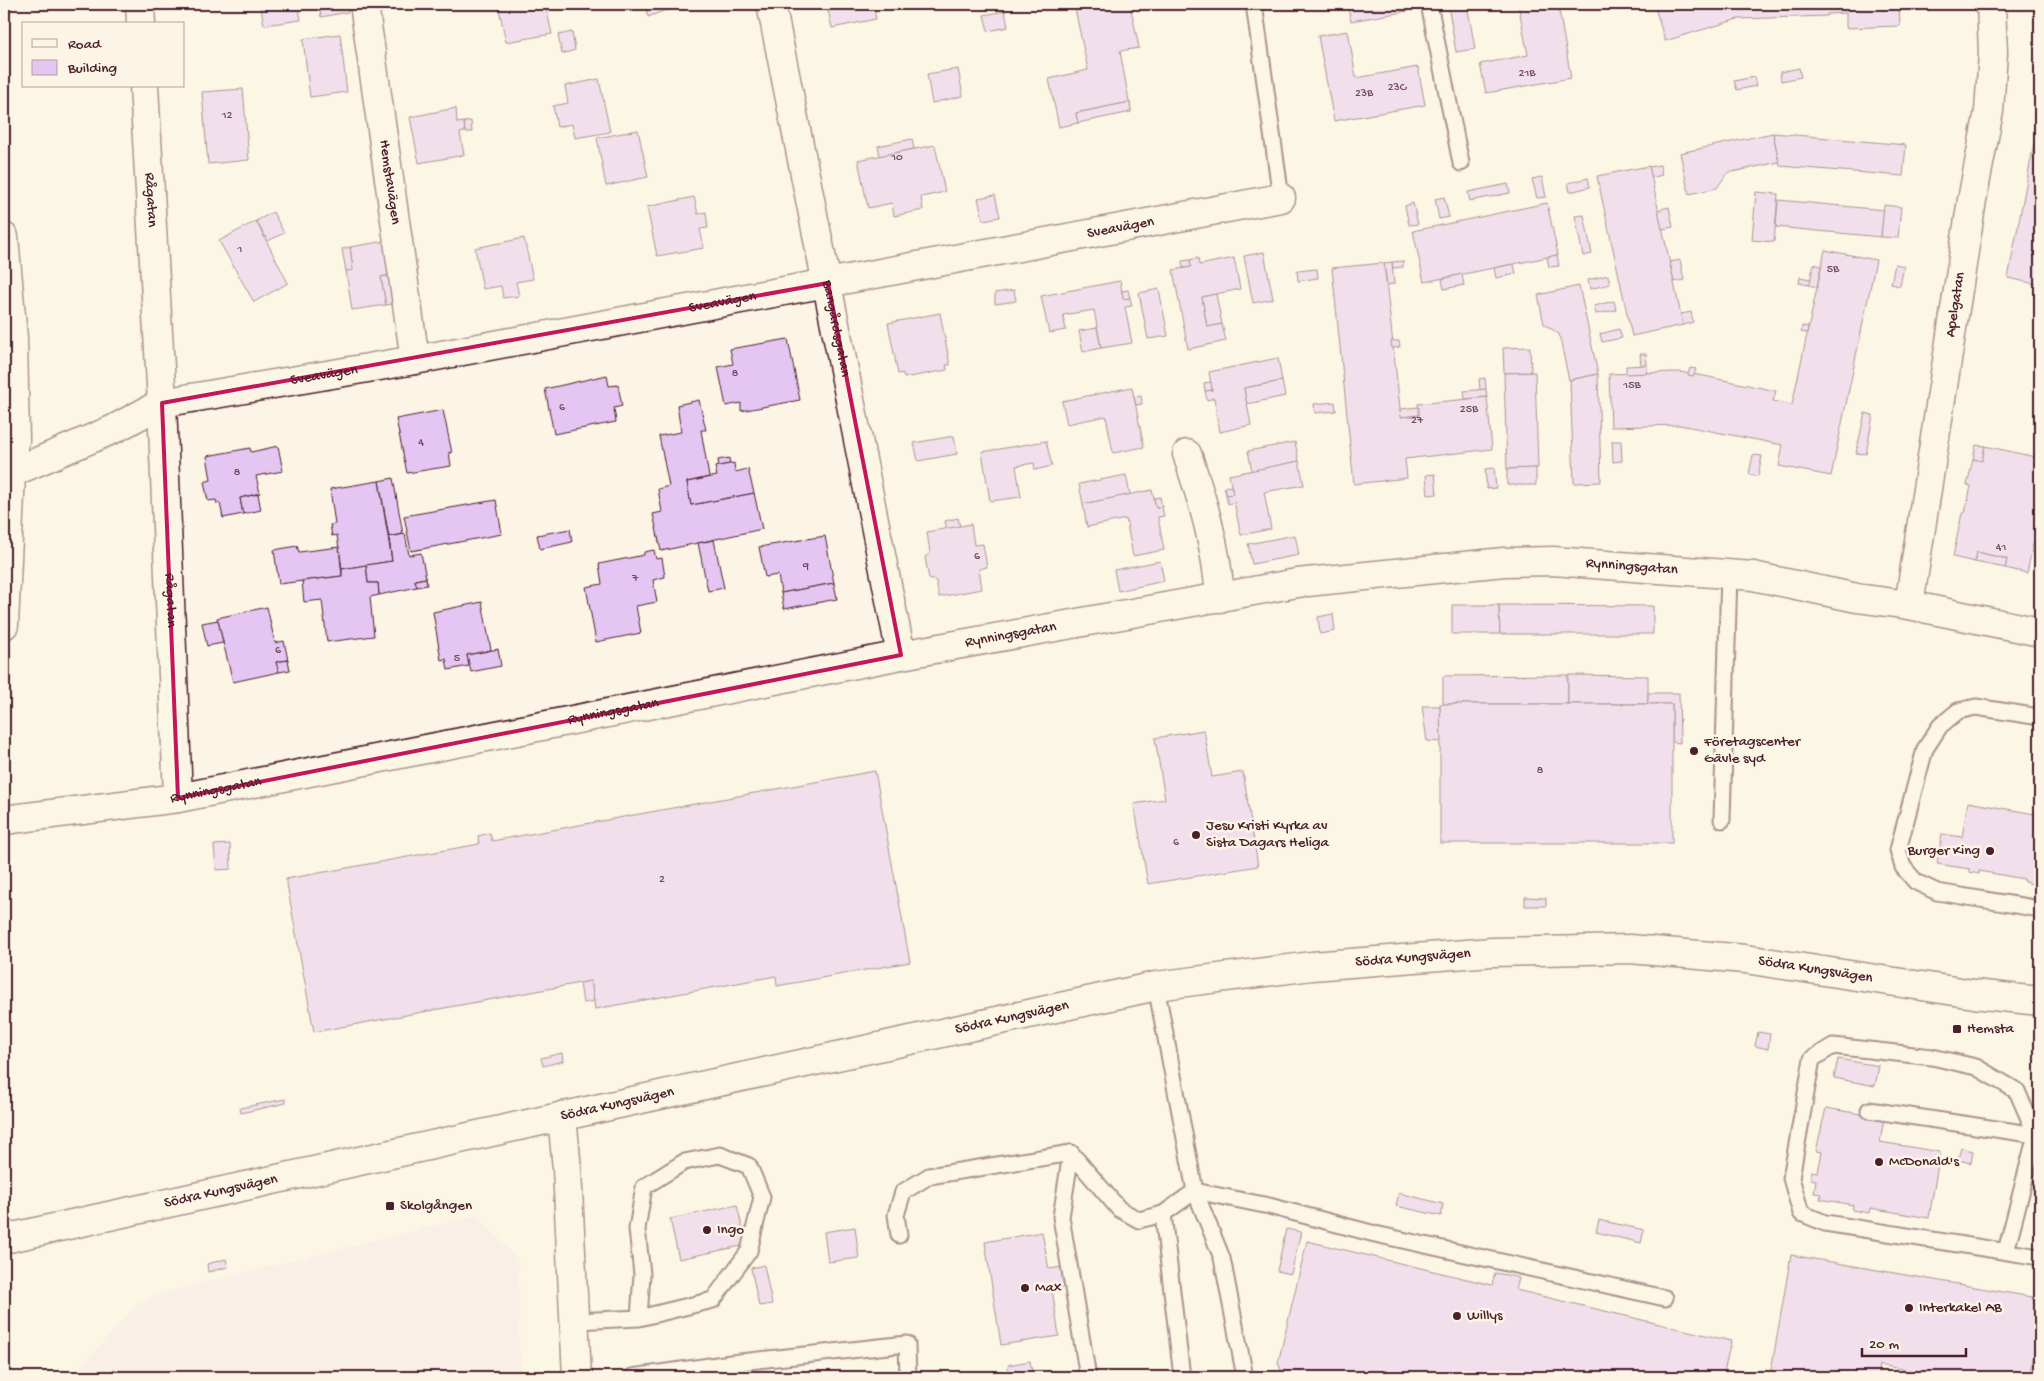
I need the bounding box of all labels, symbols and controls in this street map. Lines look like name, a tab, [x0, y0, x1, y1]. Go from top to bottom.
legend	[22, 22, 185, 88]
text: Road	[68, 36, 102, 54]
text: Building	[67, 60, 117, 78]
house number: 21B	[1519, 67, 1536, 81]
house number: 23C	[1388, 81, 1408, 95]
house number: 23B	[1355, 87, 1374, 101]
house number: 12	[221, 109, 232, 123]
street label: Hemstavägen	[375, 139, 404, 226]
house number: 10	[890, 151, 903, 165]
street label: Rågatan	[140, 172, 161, 228]
street label: Sveavägen	[1085, 213, 1156, 243]
house number: 1	[237, 243, 243, 257]
house number: 5B	[1827, 263, 1840, 277]
street label: Apelgatan	[1942, 271, 1970, 338]
street label: Bangårdsgatan	[817, 278, 854, 378]
street label: Sveavägen	[687, 287, 758, 318]
street label: Sveavägen	[289, 361, 359, 390]
house number: 8	[732, 367, 739, 381]
house number: 15B	[1622, 379, 1642, 393]
house number: 6	[559, 401, 566, 415]
house number: 25B	[1460, 403, 1479, 417]
house number: 27	[1411, 414, 1424, 428]
house number: 4	[418, 436, 424, 450]
house number: 8	[234, 466, 241, 480]
house number: 41	[1996, 541, 2006, 555]
house number: 6	[974, 550, 981, 564]
street label: Rynningsgatan	[1585, 554, 1679, 579]
house number: 9	[802, 560, 809, 574]
house number: 7	[631, 572, 639, 586]
street label: Rågatan	[160, 573, 180, 628]
street label: Rynningsgatan	[964, 618, 1058, 652]
house number: 6	[275, 644, 282, 658]
house number: 5	[454, 652, 460, 666]
street label: Rynningsgatan	[566, 694, 660, 730]
place label: Företagscenter Gävle syd	[1703, 733, 1802, 768]
marker: Företagscenter Gävle syd	[1688, 745, 1700, 757]
house number: 8	[1537, 764, 1544, 778]
street label: Rynningsgatan	[169, 773, 263, 808]
place label: Jesu Kristi Kyrka av Sista Dagars Heliga	[1206, 817, 1329, 852]
marker: Jesu Kristi Kyrka av Sista Dagars Heliga	[1190, 829, 1202, 841]
house number: 6	[1173, 836, 1180, 850]
place label: Burger King	[1907, 842, 1980, 860]
marker: Burger King	[1984, 845, 1996, 857]
house number: 2	[659, 873, 665, 887]
street label: Södra Kungsvägen	[1355, 945, 1471, 972]
street label: Södra Kungsvägen	[1757, 952, 1874, 987]
street label: Södra Kungsvägen	[954, 996, 1070, 1039]
place label: Hemsta	[1967, 1020, 2015, 1038]
marker: Hemsta	[1951, 1023, 1963, 1035]
street label: Södra Kungsvägen	[559, 1083, 676, 1125]
place label: McDonald's	[1889, 1153, 1959, 1171]
marker: McDonald's	[1873, 1156, 1885, 1168]
street label: Södra Kungsvägen	[162, 1170, 279, 1213]
place label: Skolgången	[400, 1197, 472, 1215]
marker: Skolgången	[384, 1200, 396, 1212]
place label: Ingo	[717, 1221, 744, 1239]
marker: Ingo	[701, 1224, 713, 1236]
place label: Max	[1035, 1279, 1062, 1297]
marker: Max	[1019, 1282, 1031, 1294]
place label: Interkakel AB	[1919, 1299, 2002, 1317]
marker: Interkakel AB	[1903, 1302, 1915, 1314]
place label: Willys	[1467, 1307, 1503, 1325]
marker: Willys	[1451, 1310, 1463, 1322]
scale bar	[1862, 1326, 1965, 1358]
text: 20 m	[1869, 1336, 1899, 1354]

